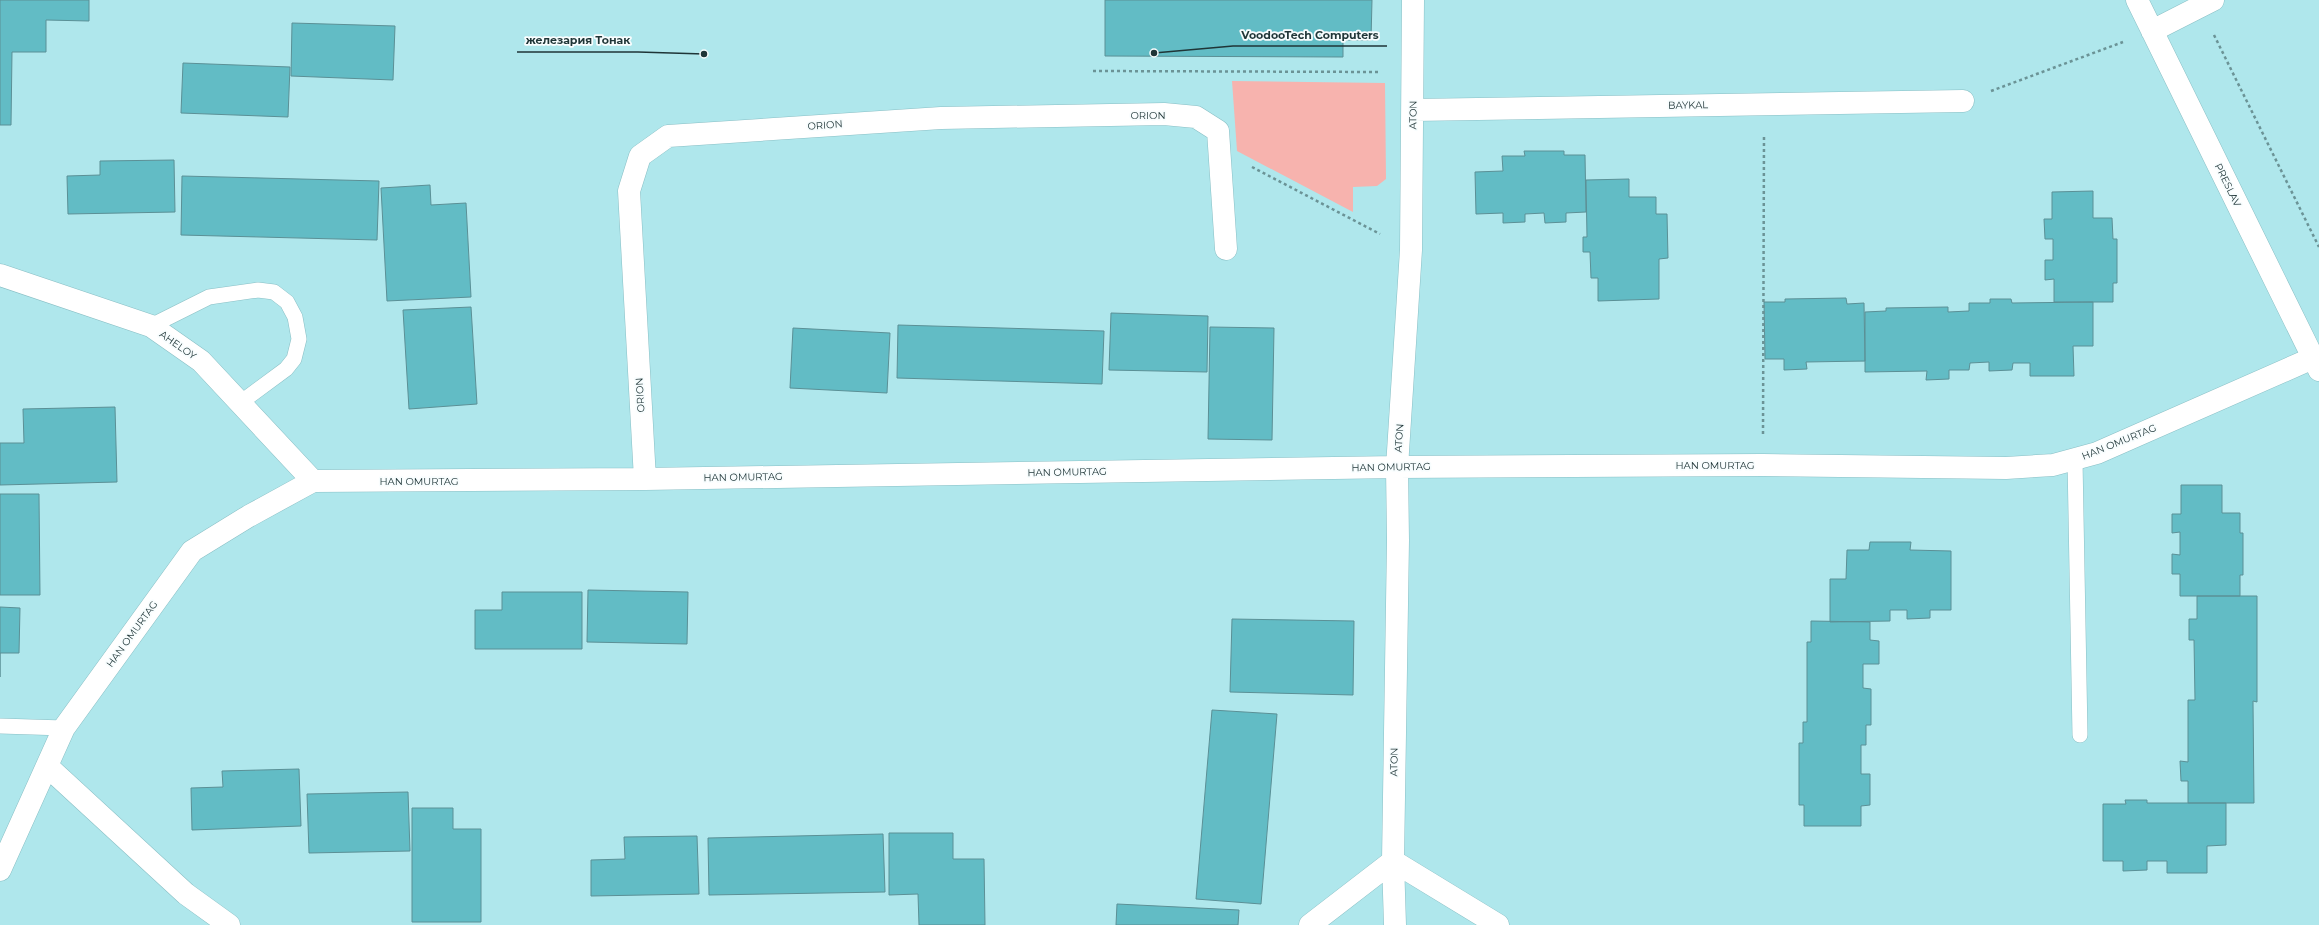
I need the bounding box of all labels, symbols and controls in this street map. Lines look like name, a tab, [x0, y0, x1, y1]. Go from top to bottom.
callout: VoodooTech Computers	[1233, 23, 1387, 46]
text: VoodooTech Computers	[1240, 28, 1379, 42]
callout: железария Тонак	[517, 29, 638, 52]
text: железария Тонак	[526, 33, 631, 47]
street label: BAYKAL	[1668, 98, 1708, 112]
street label: ATON	[1406, 100, 1420, 130]
street label: ORION	[1130, 109, 1166, 122]
street label: ORION	[807, 117, 843, 133]
street label: PRESLAV	[2212, 161, 2244, 209]
street label: AHELOY	[157, 328, 200, 363]
street label: ORION	[633, 377, 647, 413]
street label: HAN OMURTAG	[2080, 421, 2158, 463]
street label: ATON	[1392, 423, 1406, 453]
street label: HAN OMURTAG	[1675, 459, 1755, 472]
street label: HAN OMURTAG	[1351, 460, 1431, 474]
street label: HAN OMURTAG	[1027, 465, 1107, 479]
street label: HAN OMURTAG	[703, 470, 783, 484]
street label: HAN OMURTAG	[379, 475, 459, 488]
street label: HAN OMURTAG	[103, 598, 161, 670]
street label: ATON	[1387, 747, 1401, 777]

